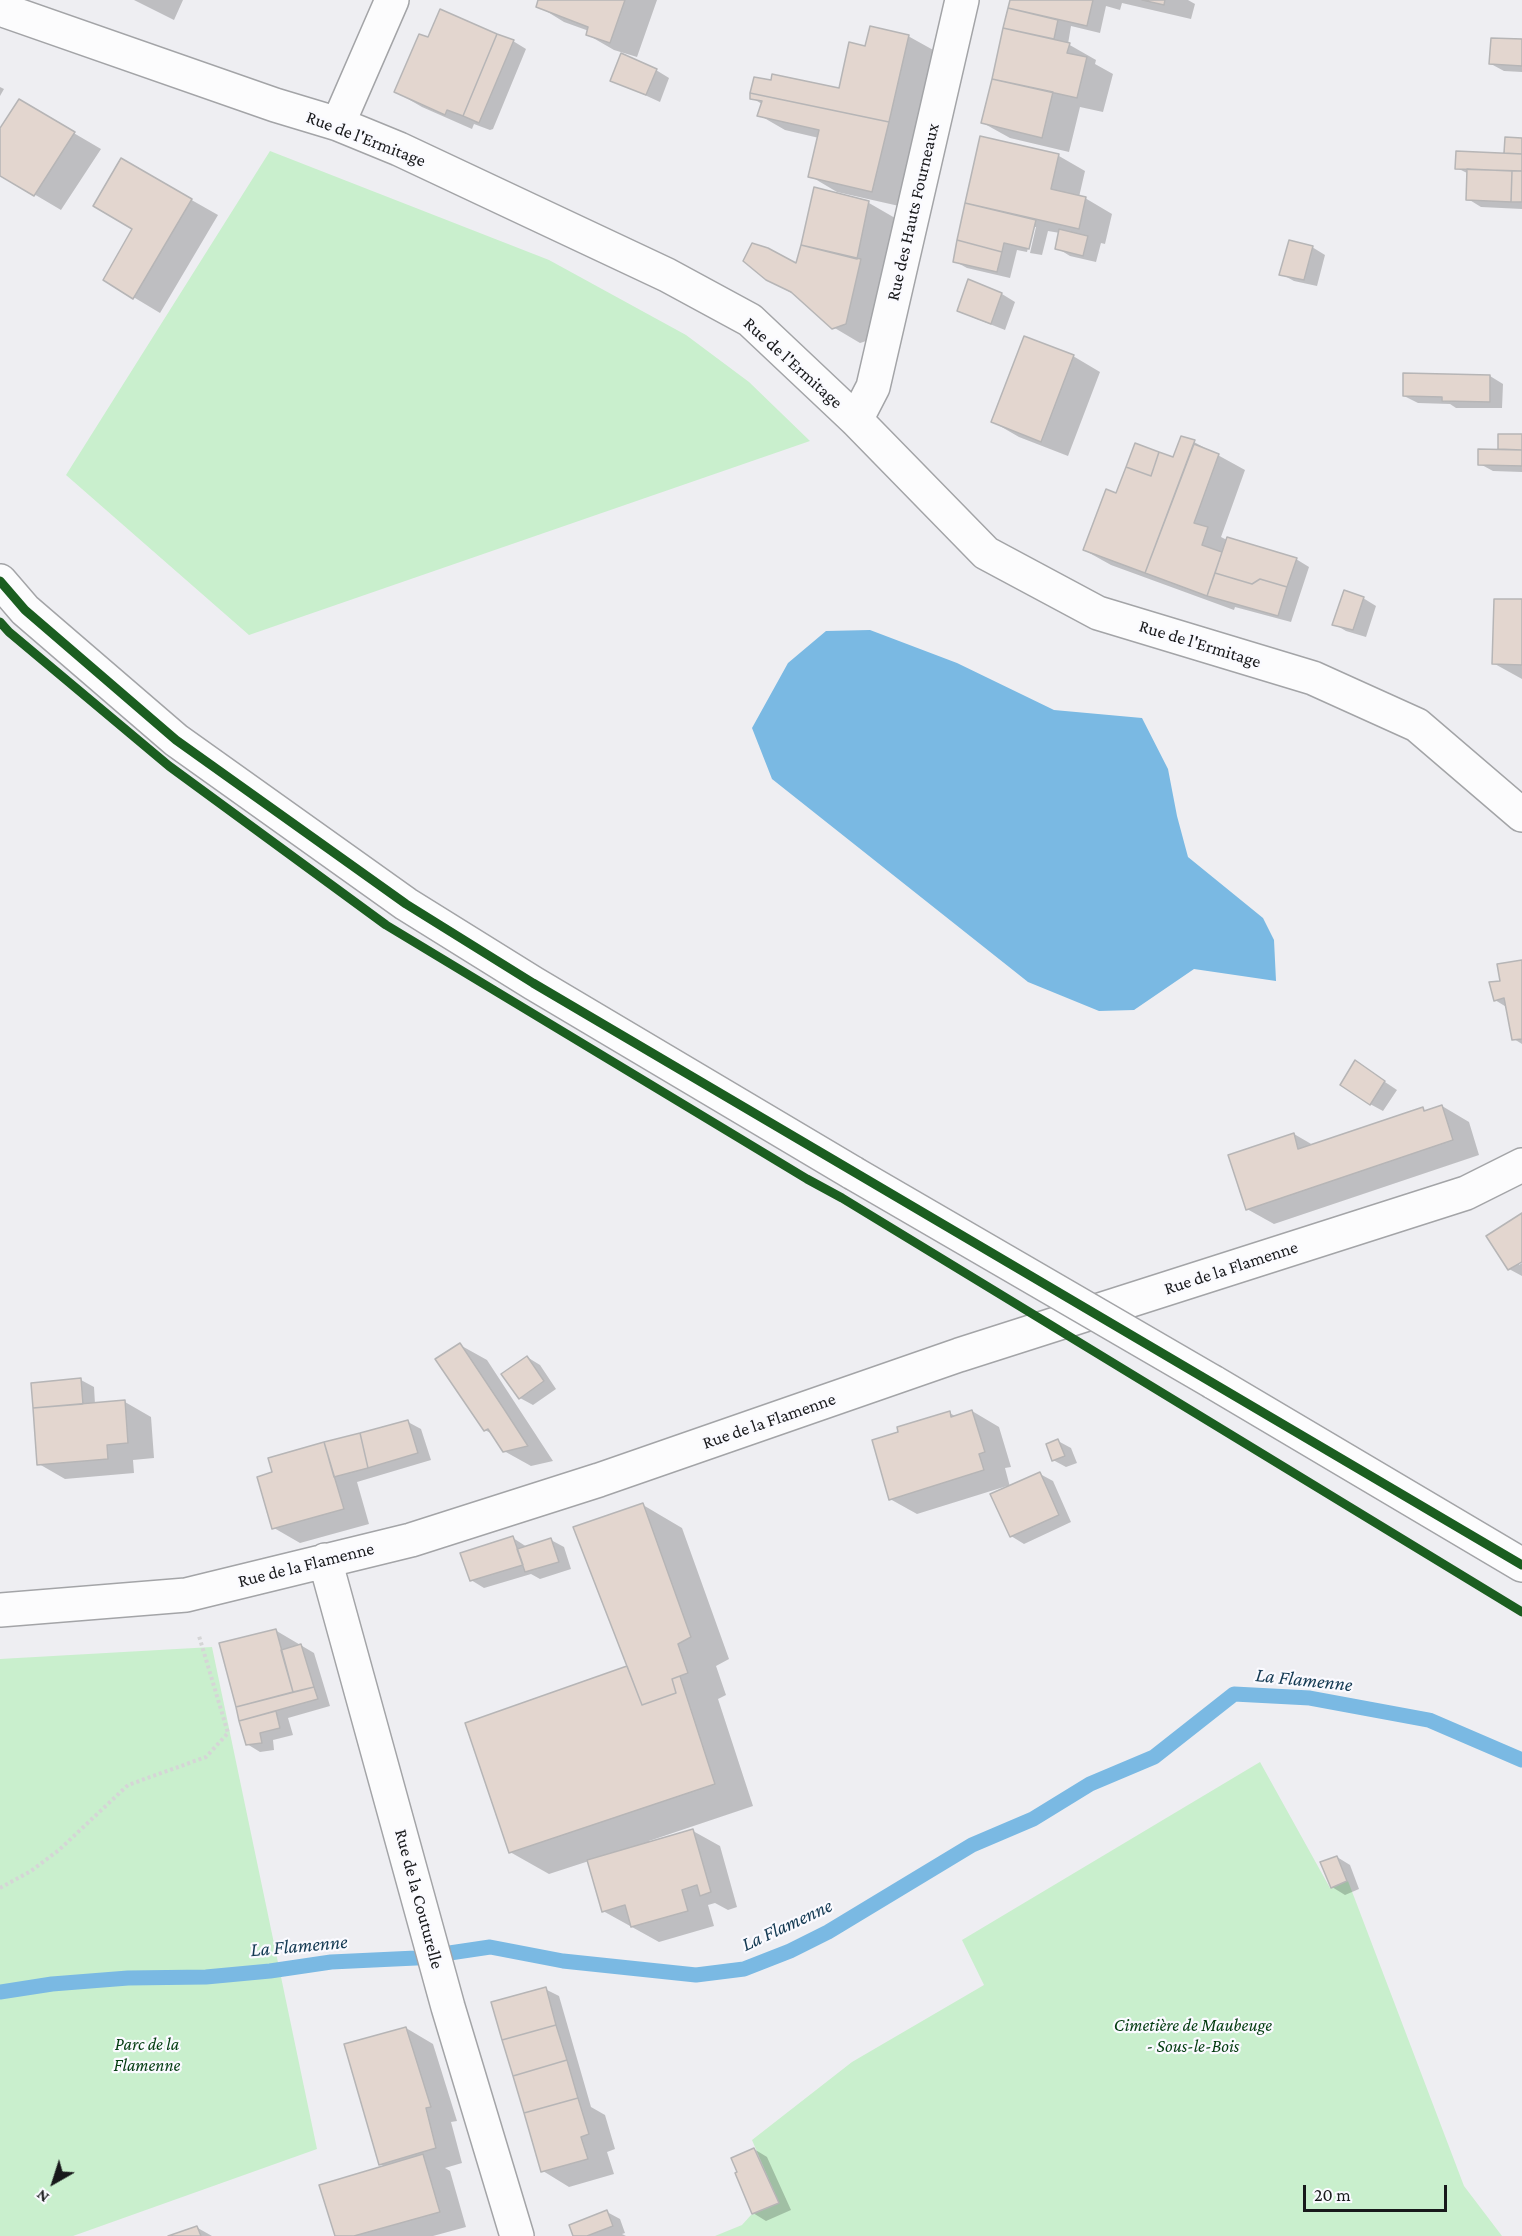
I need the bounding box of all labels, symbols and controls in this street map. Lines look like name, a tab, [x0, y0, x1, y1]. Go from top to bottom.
street label: Rue de l'Ermitage	[303, 106, 429, 172]
street label: Rue des Hauts Fourneaux	[882, 121, 944, 303]
street label: Rue de l'Ermitage	[739, 313, 847, 413]
street label: Rue de l'Ermitage	[1136, 615, 1264, 673]
street label: Rue de la Flamenne	[1161, 1236, 1301, 1300]
street label: Rue de la Flamenne	[700, 1388, 838, 1454]
street label: Rue de la Flamenne	[236, 1538, 376, 1592]
water label: La Flamenne	[1254, 1663, 1354, 1697]
street label: Rue de la Couturelle	[390, 1827, 448, 1971]
water label: La Flamenne	[738, 1894, 836, 1956]
water label: La Flamenne	[249, 1930, 349, 1962]
park label: Cimetière de Maubeuge - Sous-le-Bois	[1114, 2014, 1272, 2056]
park label: Parc de la Flamenne	[114, 2033, 180, 2076]
north arrow	[24, 2152, 84, 2212]
scale bar	[1306, 2173, 1450, 2211]
text: 20 m	[1314, 2185, 1351, 2205]
text: N	[33, 2186, 52, 2206]

